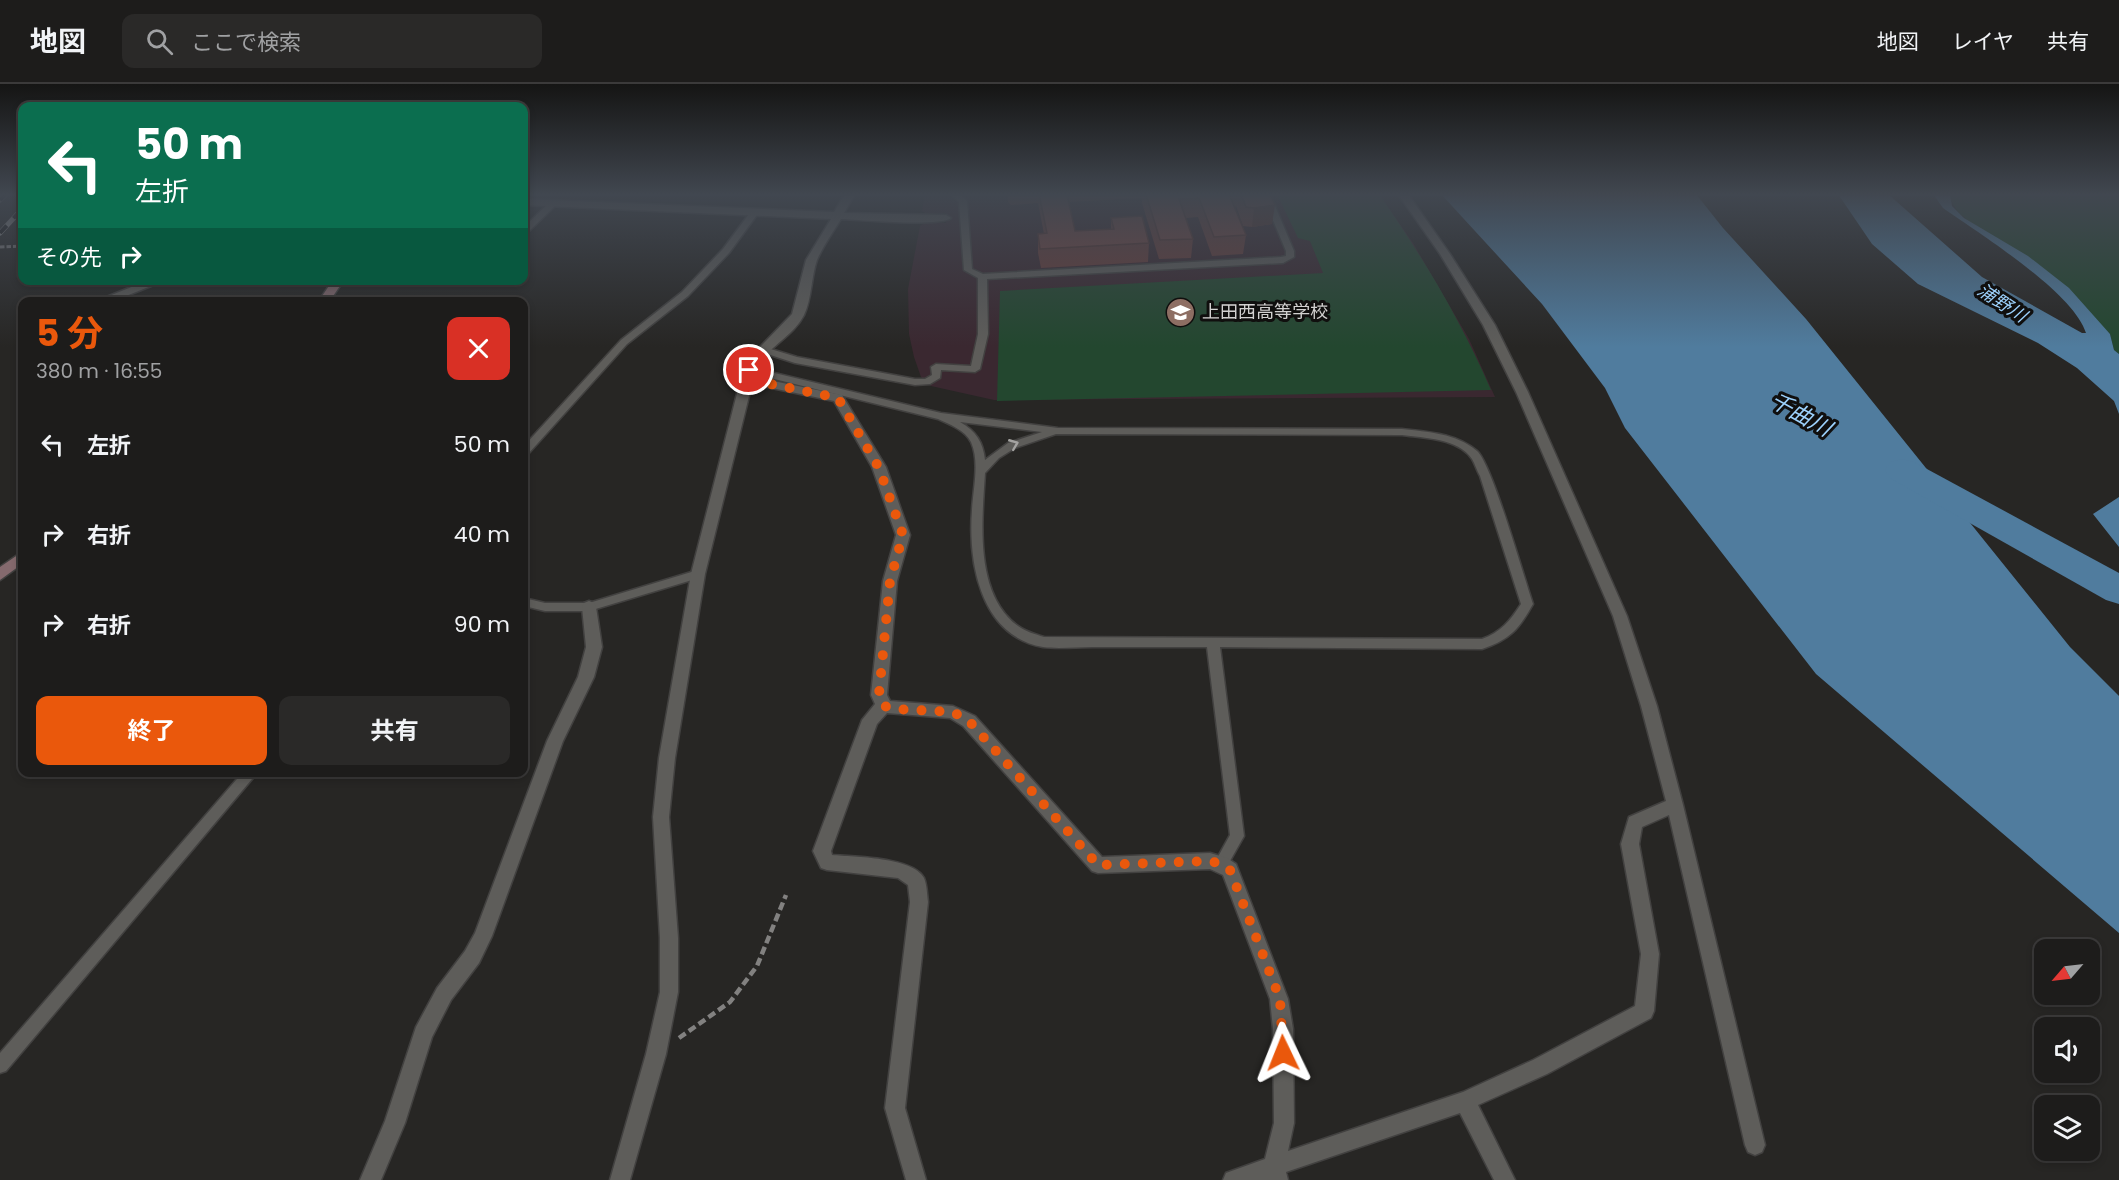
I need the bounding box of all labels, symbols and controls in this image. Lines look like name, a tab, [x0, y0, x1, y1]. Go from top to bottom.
search box	[122, 14, 542, 68]
text: 地図	[30, 22, 86, 61]
icon: search	[143, 25, 176, 58]
text: ここで検索	[191, 27, 301, 58]
text: 地図	[1877, 27, 1919, 56]
text: レイヤ	[1952, 27, 2014, 56]
text: 共有	[2047, 27, 2089, 56]
text: 50 m	[135, 115, 243, 174]
icon: left	[36, 126, 114, 204]
text: 左折	[135, 173, 189, 210]
icon: right	[114, 240, 147, 273]
text: その先	[36, 242, 102, 273]
water label: 浦野川	[1973, 277, 2033, 329]
school or university icon: 上田西高等学校	[1165, 296, 1197, 328]
place label: 上田西高等学校	[1202, 299, 1328, 324]
text: 5 分	[36, 308, 103, 359]
button: close	[447, 317, 510, 380]
pin	[723, 344, 774, 395]
icon: arrive	[732, 353, 765, 386]
text: 380 m · 16:55	[36, 357, 162, 385]
water label: 千曲川	[1764, 385, 1839, 445]
icon: left	[36, 428, 69, 461]
text: 50 m	[454, 429, 510, 460]
text: 左折	[87, 430, 131, 461]
one-way arrow	[1008, 439, 1019, 451]
icon: right	[36, 518, 69, 551]
text: 40 m	[454, 519, 510, 550]
text: 右折	[87, 520, 131, 551]
icon: right	[36, 608, 69, 641]
text: 90 m	[454, 609, 510, 640]
text: 右折	[87, 610, 131, 641]
button: 終了	[36, 696, 267, 765]
button: 共有	[279, 696, 510, 765]
north arrow	[2034, 939, 2100, 1005]
map controls	[2034, 939, 2100, 1161]
button: sound	[2034, 1017, 2100, 1083]
position arrow	[1251, 1021, 1315, 1085]
button: layers	[2034, 1095, 2100, 1161]

